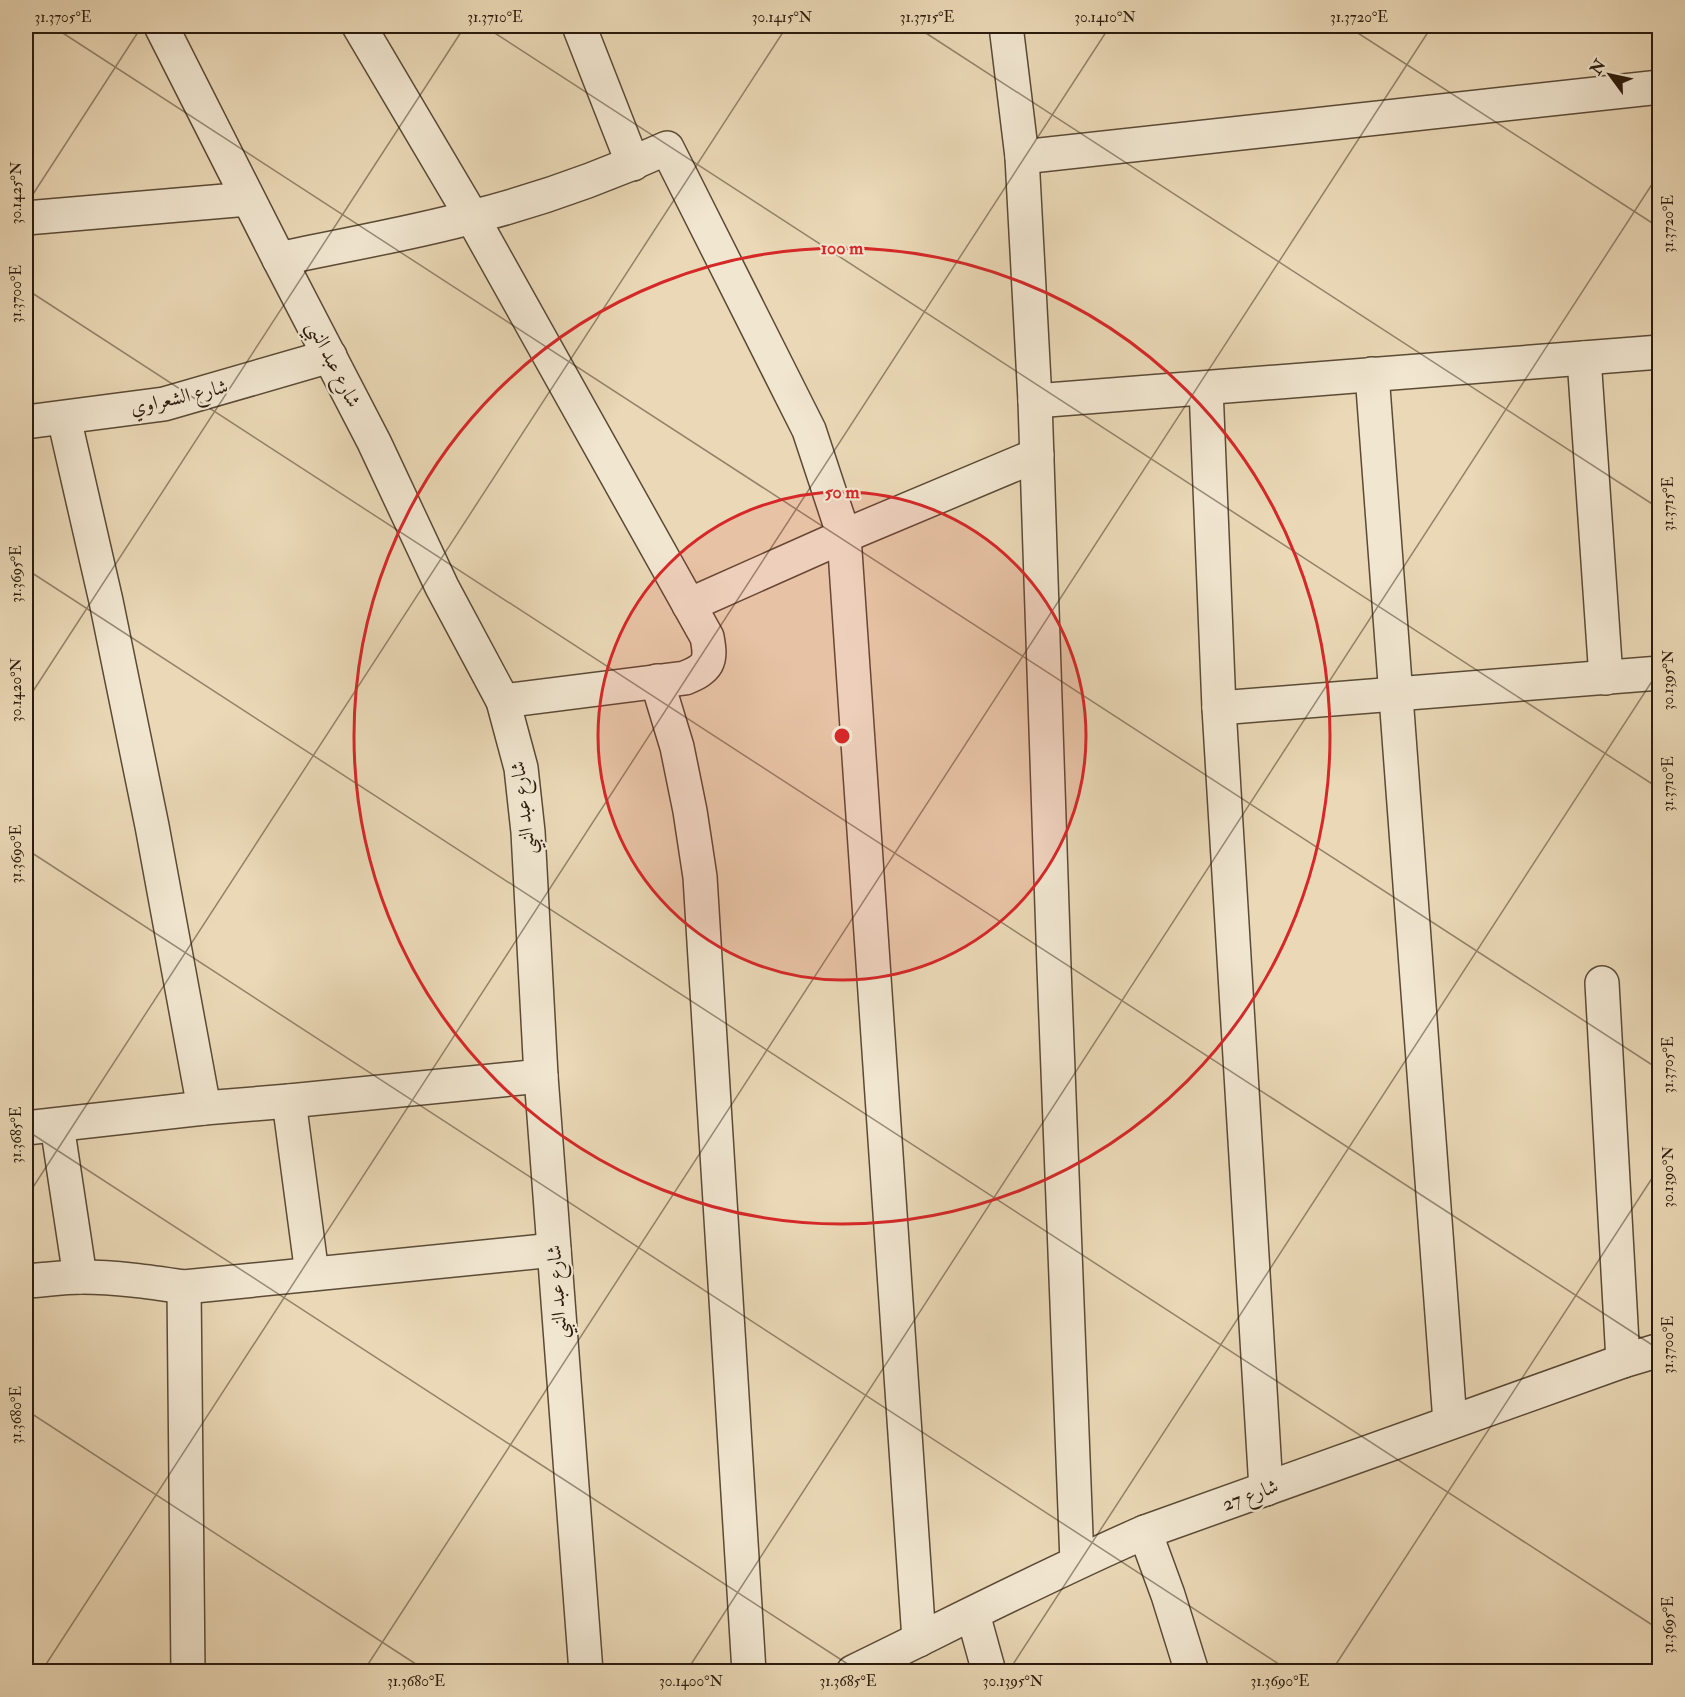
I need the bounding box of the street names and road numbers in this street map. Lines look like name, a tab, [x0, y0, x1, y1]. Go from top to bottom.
street label: شارع عبد النبي	[296, 316, 367, 414]
street label: شارع الشعراوي	[128, 374, 232, 425]
street label: شارع عبد النبي	[505, 759, 547, 856]
street label: شارع عبد النبي	[541, 1244, 579, 1340]
street label: شارع 27	[1218, 1473, 1283, 1521]

